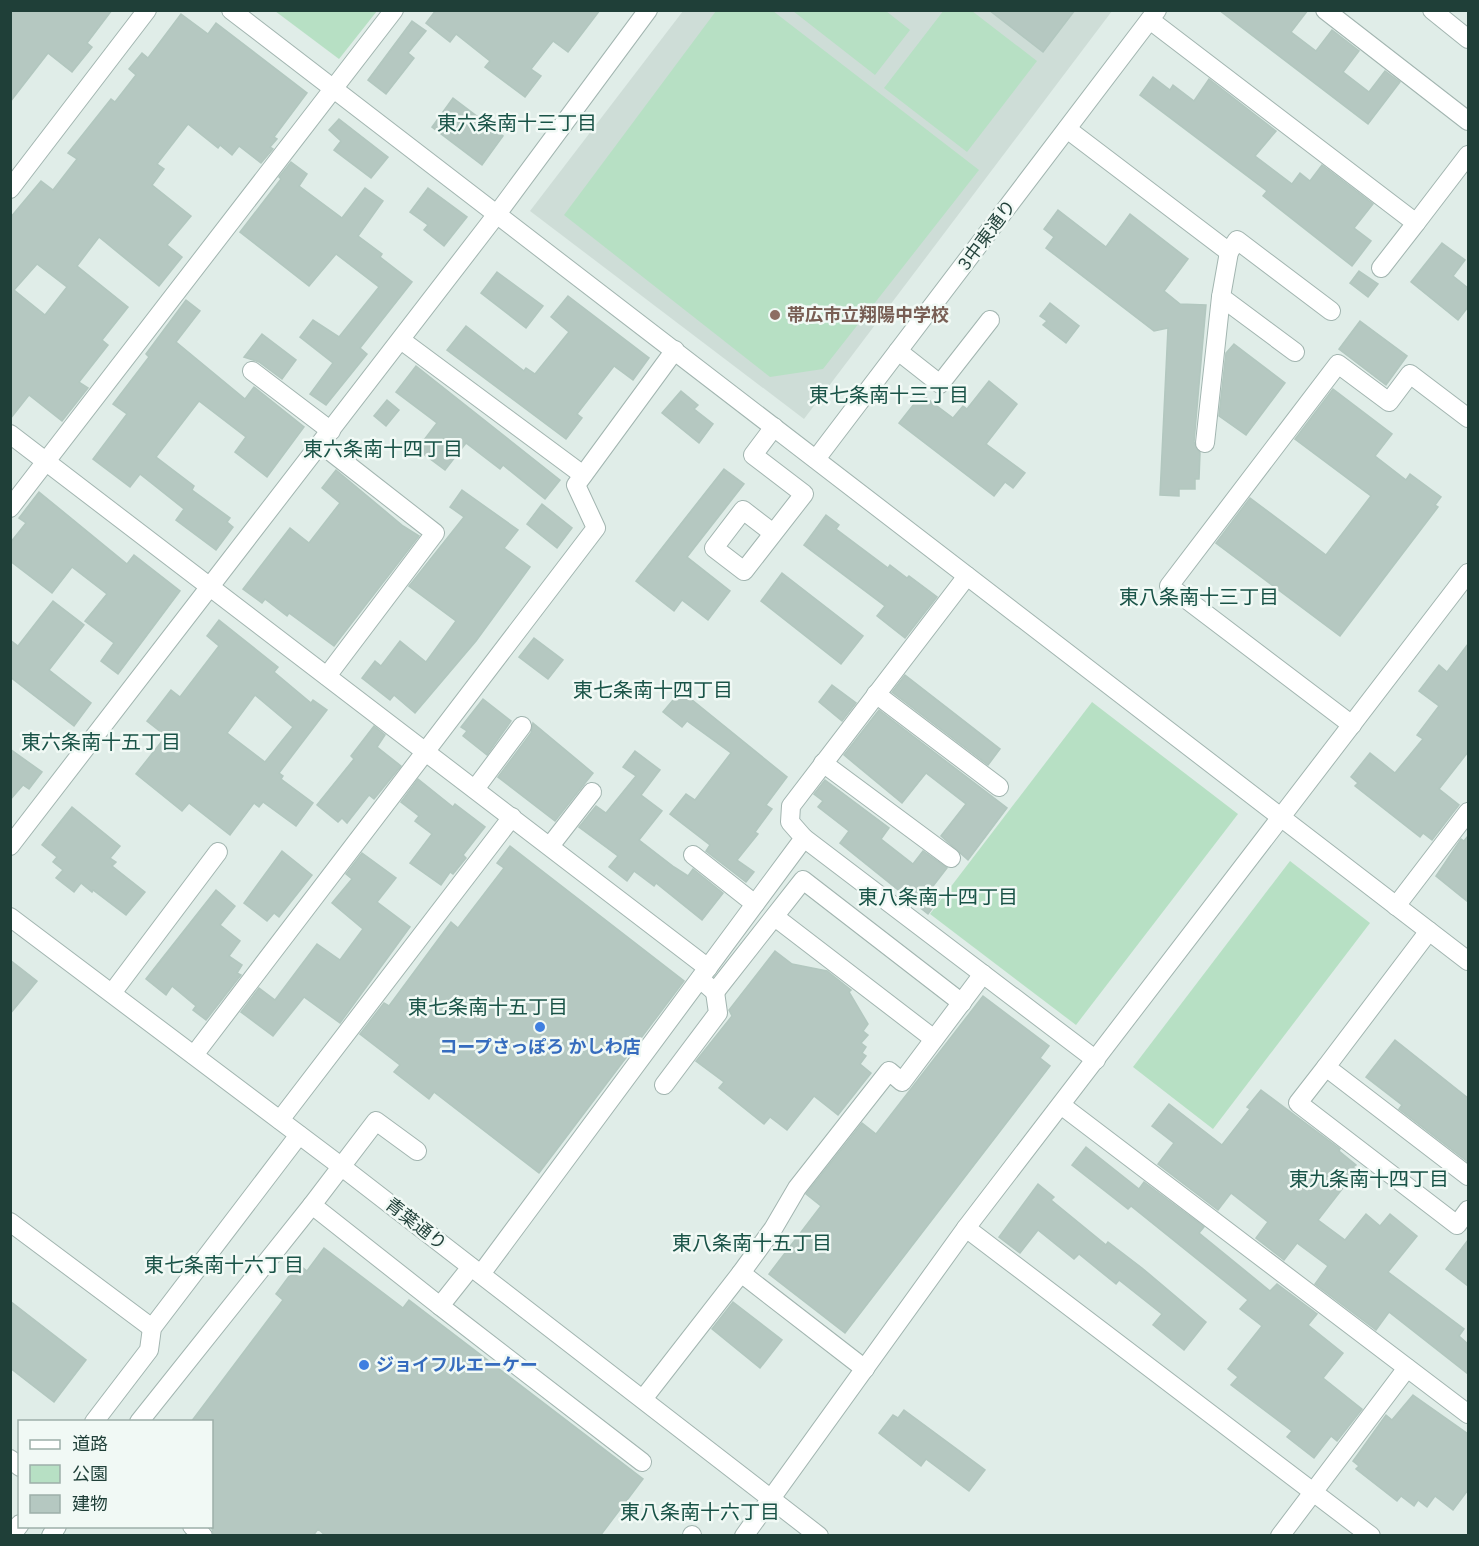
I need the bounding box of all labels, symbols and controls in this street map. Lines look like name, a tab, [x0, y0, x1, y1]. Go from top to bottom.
district label: 東六条南十三丁目	[437, 109, 597, 136]
street label: 3中東通り	[952, 195, 1021, 275]
place label: 帯広市立翔陽中学校	[787, 303, 949, 326]
marker: 帯広市立翔陽中学校	[768, 308, 782, 322]
district label: 東七条南十三丁目	[809, 381, 969, 408]
district label: 東六条南十四丁目	[303, 435, 463, 462]
district label: 東八条南十三丁目	[1119, 583, 1279, 610]
district label: 東七条南十四丁目	[573, 676, 733, 703]
district label: 東六条南十五丁目	[21, 728, 181, 755]
district label: 東八条南十四丁目	[858, 883, 1018, 910]
district label: 東七条南十五丁目	[408, 993, 568, 1020]
marker: コープさっぽろ かしわ店	[533, 1020, 547, 1034]
place label: コープさっぽろ かしわ店	[439, 1035, 641, 1058]
district label: 東九条南十四丁目	[1289, 1165, 1449, 1192]
street label: 青葉通り	[381, 1192, 452, 1255]
district label: 東八条南十五丁目	[672, 1229, 832, 1256]
district label: 東七条南十六丁目	[144, 1251, 304, 1278]
place label: ジョイフルエーケー	[376, 1353, 538, 1376]
marker: ジョイフルエーケー	[357, 1358, 371, 1372]
legend	[18, 1420, 213, 1528]
text: 道路	[72, 1432, 108, 1455]
text: 公園	[72, 1462, 108, 1485]
text: 建物	[72, 1492, 108, 1515]
district label: 東八条南十六丁目	[620, 1498, 780, 1525]

